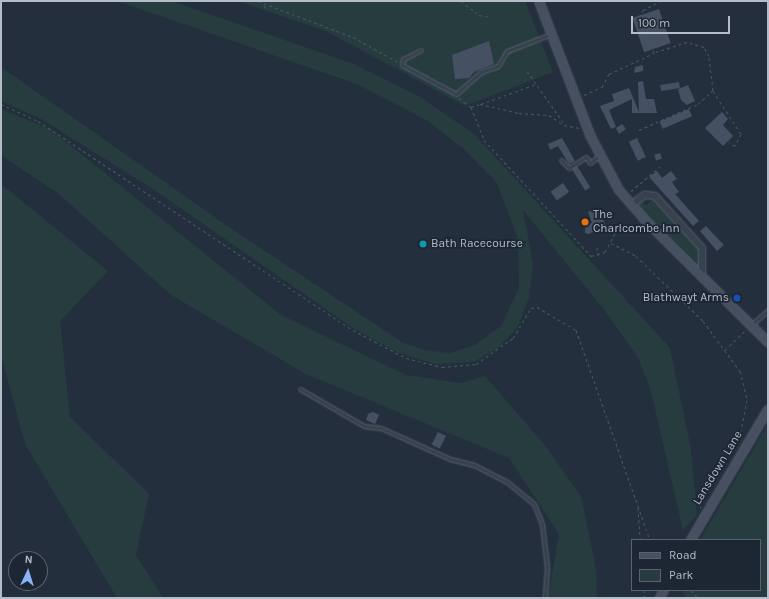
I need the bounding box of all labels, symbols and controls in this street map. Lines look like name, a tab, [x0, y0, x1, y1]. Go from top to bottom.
scale bar	[633, 8, 732, 34]
text: 100 m	[638, 16, 670, 30]
place label: The Charlcombe Inn	[593, 208, 680, 236]
marker: The Charlcombe Inn	[580, 217, 590, 227]
place label: Bath Racecourse	[431, 237, 523, 251]
marker: Bath Racecourse	[418, 239, 428, 249]
place label: Blathwayt Arms	[643, 291, 729, 305]
marker: Blathwayt Arms	[732, 293, 742, 303]
street label: Lansdown Lane	[690, 428, 746, 508]
legend	[631, 539, 761, 591]
text: Road	[669, 548, 697, 562]
north arrow	[8, 551, 48, 591]
text: N	[24, 553, 33, 566]
text: Park	[669, 568, 693, 582]

